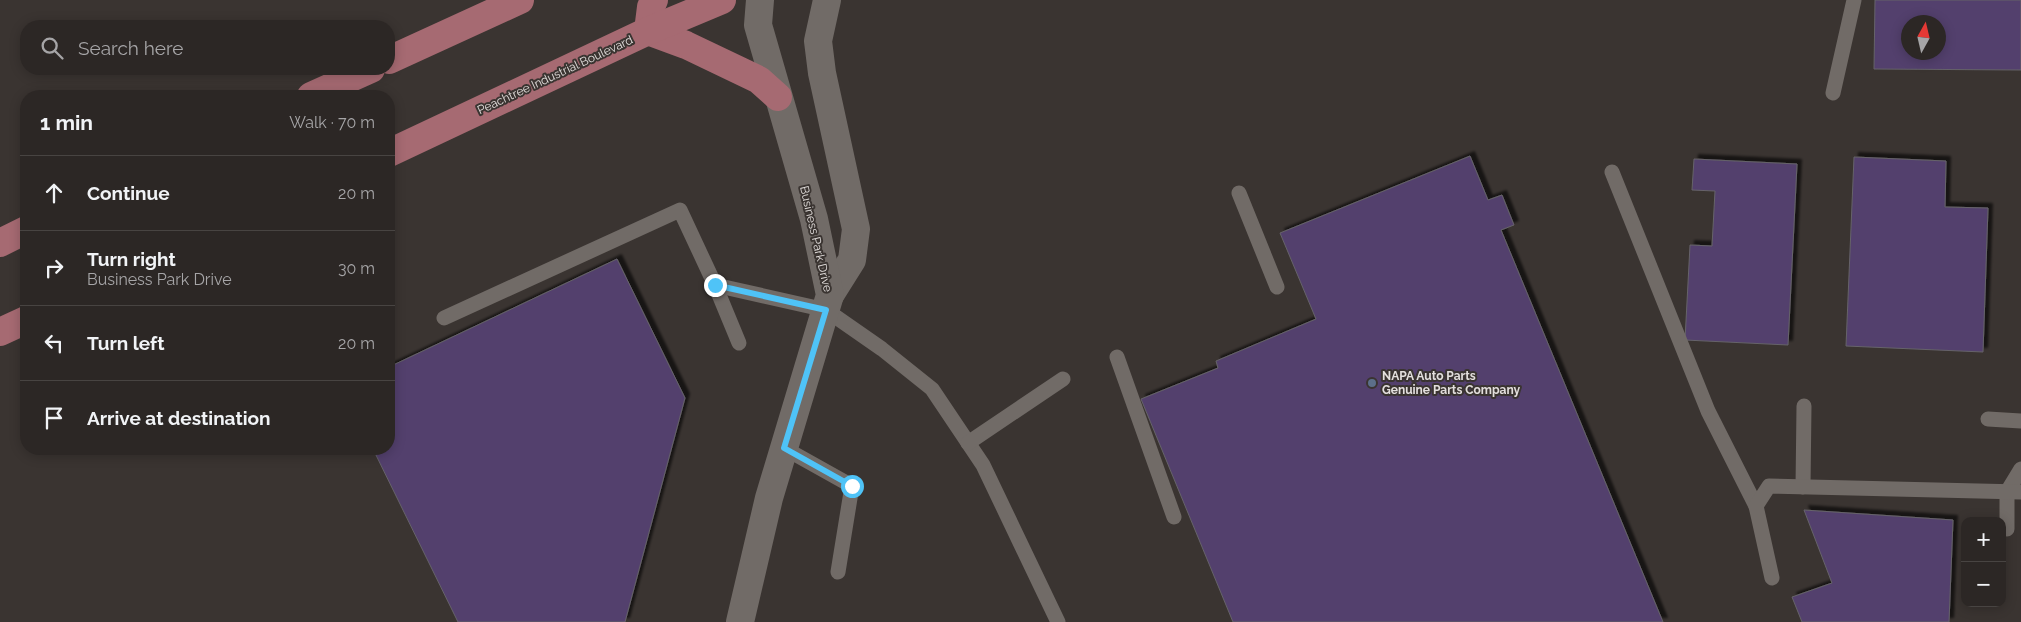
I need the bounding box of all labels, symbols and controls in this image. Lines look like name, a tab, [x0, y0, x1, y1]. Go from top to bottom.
north arrow	[1901, 15, 1946, 60]
search box	[20, 20, 395, 75]
street label: Peachtree Industrial Boulevard	[475, 33, 635, 117]
icon: search	[38, 34, 66, 62]
text: Search here	[78, 37, 184, 59]
text: 1 min	[40, 110, 93, 135]
text: Walk · 70 m	[289, 113, 375, 132]
icon: ahead	[40, 179, 68, 207]
text: Continue	[87, 182, 170, 204]
text: 20 m	[338, 184, 375, 203]
street label: Business Park Drive	[797, 185, 835, 293]
text: Turn right	[87, 248, 176, 270]
icon: right	[40, 254, 68, 282]
text: 30 m	[338, 259, 375, 278]
text: Business Park Drive	[87, 270, 232, 289]
route end	[704, 274, 727, 297]
icon: left	[40, 329, 68, 357]
text: Turn left	[87, 332, 164, 354]
text: 20 m	[338, 334, 375, 353]
place label: NAPA Auto Parts Genuine Parts Company	[1382, 369, 1521, 397]
marker: NAPA Auto Parts Genuine Parts Company	[1366, 377, 1378, 389]
icon: arrive	[40, 404, 68, 432]
text: Arrive at destination	[87, 407, 271, 429]
route start	[841, 475, 864, 498]
map controls	[1961, 517, 2006, 607]
button: +	[1961, 517, 2006, 562]
button: −	[1961, 562, 2006, 607]

